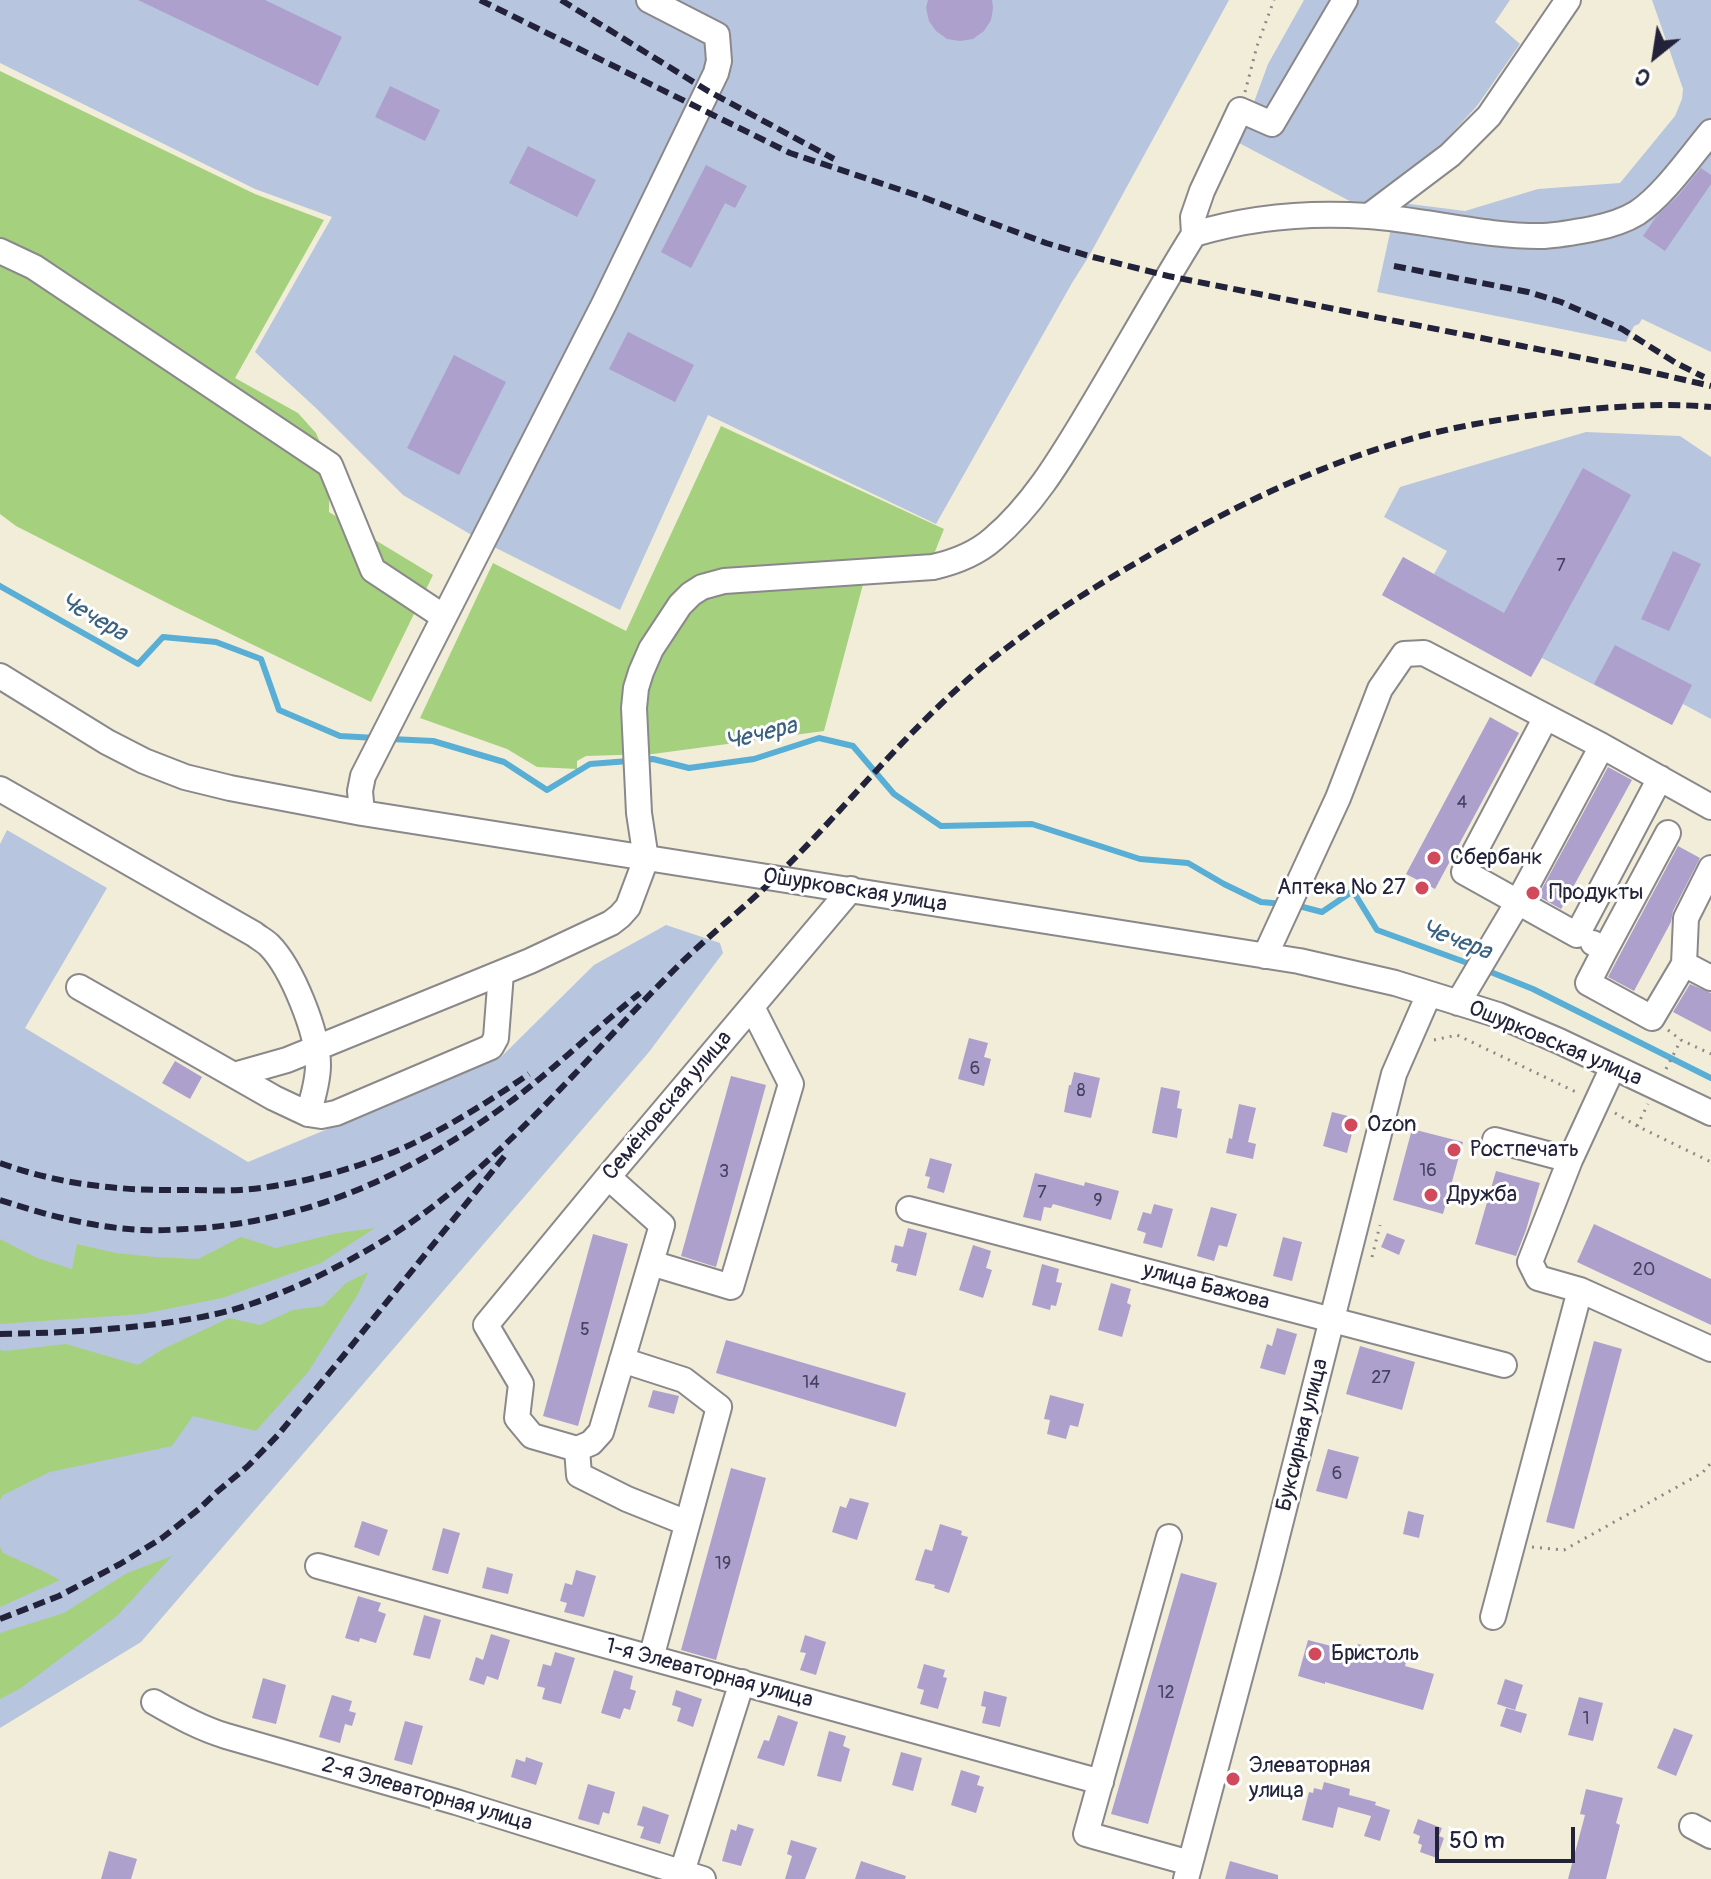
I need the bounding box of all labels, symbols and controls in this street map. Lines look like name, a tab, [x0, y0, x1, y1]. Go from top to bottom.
north arrow	[1615, 16, 1695, 96]
text: С	[1630, 61, 1656, 92]
house number: 7	[1556, 555, 1566, 577]
water label: Чечера	[54, 587, 132, 649]
water label: Чечера	[722, 712, 800, 758]
house number: 4	[1457, 792, 1467, 814]
place label: Сбербанк	[1450, 845, 1543, 871]
marker: Сбербанк	[1425, 849, 1443, 867]
street label: Ошурковская улица	[761, 863, 949, 919]
place label: Аптека № 27	[1277, 875, 1406, 901]
marker: Аптека № 27	[1413, 879, 1431, 897]
place label: Продукты	[1549, 880, 1644, 906]
marker: Продукты	[1524, 884, 1542, 902]
water label: Чечера	[1417, 915, 1495, 967]
street label: Ошурковская улица	[1464, 996, 1646, 1092]
street label: Семёновская улица	[598, 1026, 738, 1186]
house number: 6	[970, 1058, 980, 1080]
house number: 8	[1076, 1080, 1086, 1102]
place label: Ozon	[1367, 1112, 1416, 1138]
marker: Ozon	[1342, 1116, 1360, 1134]
place label: Ростпечать	[1470, 1137, 1579, 1163]
marker: Ростпечать	[1445, 1141, 1463, 1159]
house number: 16	[1419, 1160, 1437, 1182]
house number: 3	[719, 1161, 729, 1183]
house number: 7	[1037, 1182, 1047, 1204]
place label: Дружба	[1447, 1182, 1517, 1208]
marker: Дружба	[1422, 1186, 1440, 1204]
house number: 9	[1093, 1190, 1103, 1212]
street label: улица Бажова	[1140, 1257, 1272, 1317]
house number: 20	[1633, 1259, 1655, 1281]
house number: 5	[580, 1319, 590, 1341]
street label: Буксирная улица	[1271, 1356, 1335, 1514]
house number: 27	[1371, 1367, 1391, 1389]
house number: 14	[802, 1372, 820, 1394]
house number: 6	[1332, 1463, 1342, 1485]
house number: 19	[715, 1553, 731, 1575]
street label: 1-я Элеваторная улица	[602, 1634, 816, 1714]
place label: Бристоль	[1331, 1641, 1420, 1667]
marker: Бристоль	[1306, 1645, 1324, 1663]
house number: 12	[1157, 1682, 1175, 1704]
house number: 1	[1582, 1708, 1590, 1730]
street label: 2-я Элеваторная улица	[319, 1752, 535, 1838]
place label: Элеваторная улица	[1249, 1753, 1370, 1804]
marker: Элеваторная улица	[1224, 1770, 1242, 1788]
scale bar	[1439, 1811, 1579, 1861]
text: 50 m	[1449, 1826, 1505, 1855]

